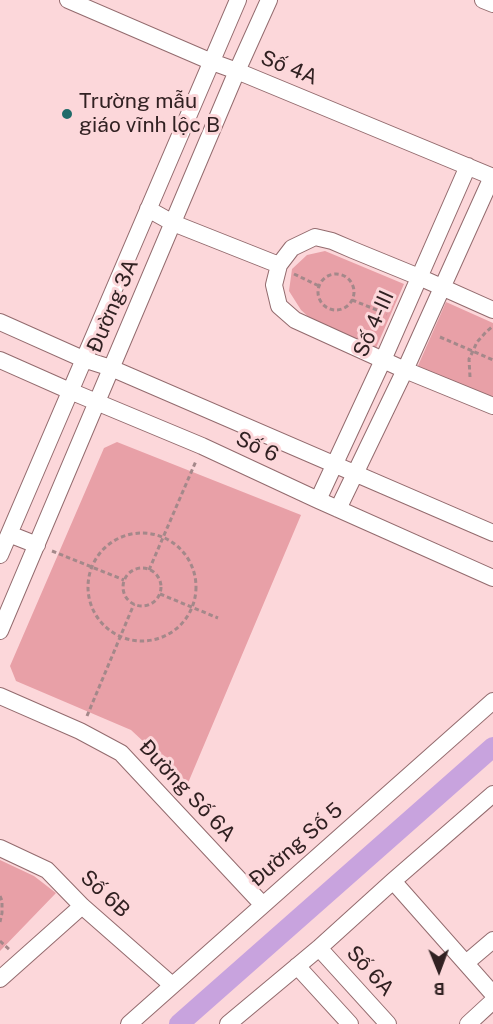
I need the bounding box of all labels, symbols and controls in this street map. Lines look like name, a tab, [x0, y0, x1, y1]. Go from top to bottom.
street label: Số 4A	[257, 45, 321, 91]
place label: Trường mẫu giáo vĩnh lộc B	[79, 89, 220, 139]
marker: Trường mẫu giáo vĩnh lộc B	[60, 107, 74, 121]
street label: Đường 3A	[82, 255, 144, 357]
street label: Số 4-III	[348, 287, 400, 361]
street label: Số 6	[232, 426, 282, 468]
street label: Đường Số 6A	[133, 735, 241, 847]
street label: Đường Số 5	[244, 798, 348, 892]
street label: Số 6B	[75, 865, 135, 923]
north arrow	[409, 940, 469, 1000]
street label: Số 6A	[341, 941, 399, 1001]
text: B	[434, 979, 445, 998]

